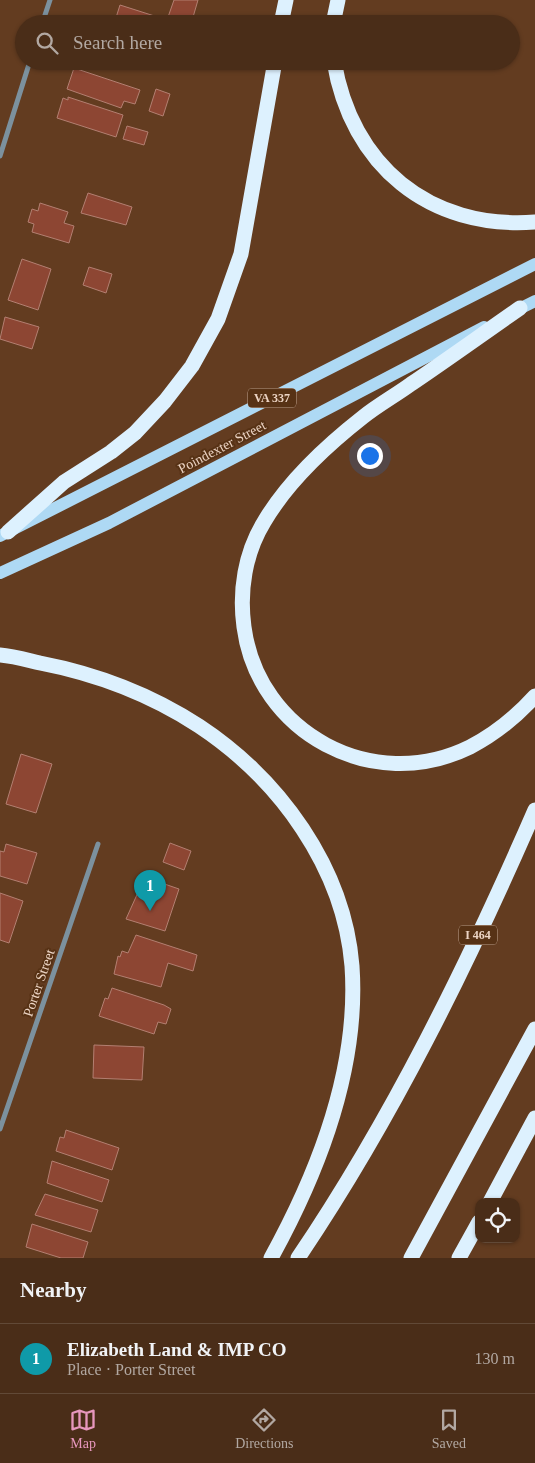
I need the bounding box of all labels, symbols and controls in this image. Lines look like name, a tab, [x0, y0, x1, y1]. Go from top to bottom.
search box	[15, 15, 520, 70]
icon: search	[33, 29, 61, 57]
text: Search here	[73, 32, 162, 53]
road number: VA 337	[248, 388, 296, 408]
street label: Poindexter Street	[176, 418, 268, 476]
your location	[357, 443, 383, 469]
pin: 1	[134, 870, 166, 911]
road number: I 464	[459, 926, 497, 944]
street label: Porter Street	[20, 947, 58, 1019]
map controls	[475, 1198, 520, 1243]
button: locate	[475, 1198, 520, 1243]
text: Nearby	[20, 1278, 87, 1302]
text: Elizabeth Land & IMP CO	[67, 1339, 287, 1360]
text: 1	[32, 1350, 40, 1367]
text: 130 m	[475, 1350, 515, 1367]
text: Place · Porter Street	[67, 1361, 195, 1378]
tab: Map	[69, 1406, 97, 1452]
tab: Directions	[235, 1406, 294, 1452]
tab: Saved	[432, 1406, 466, 1452]

